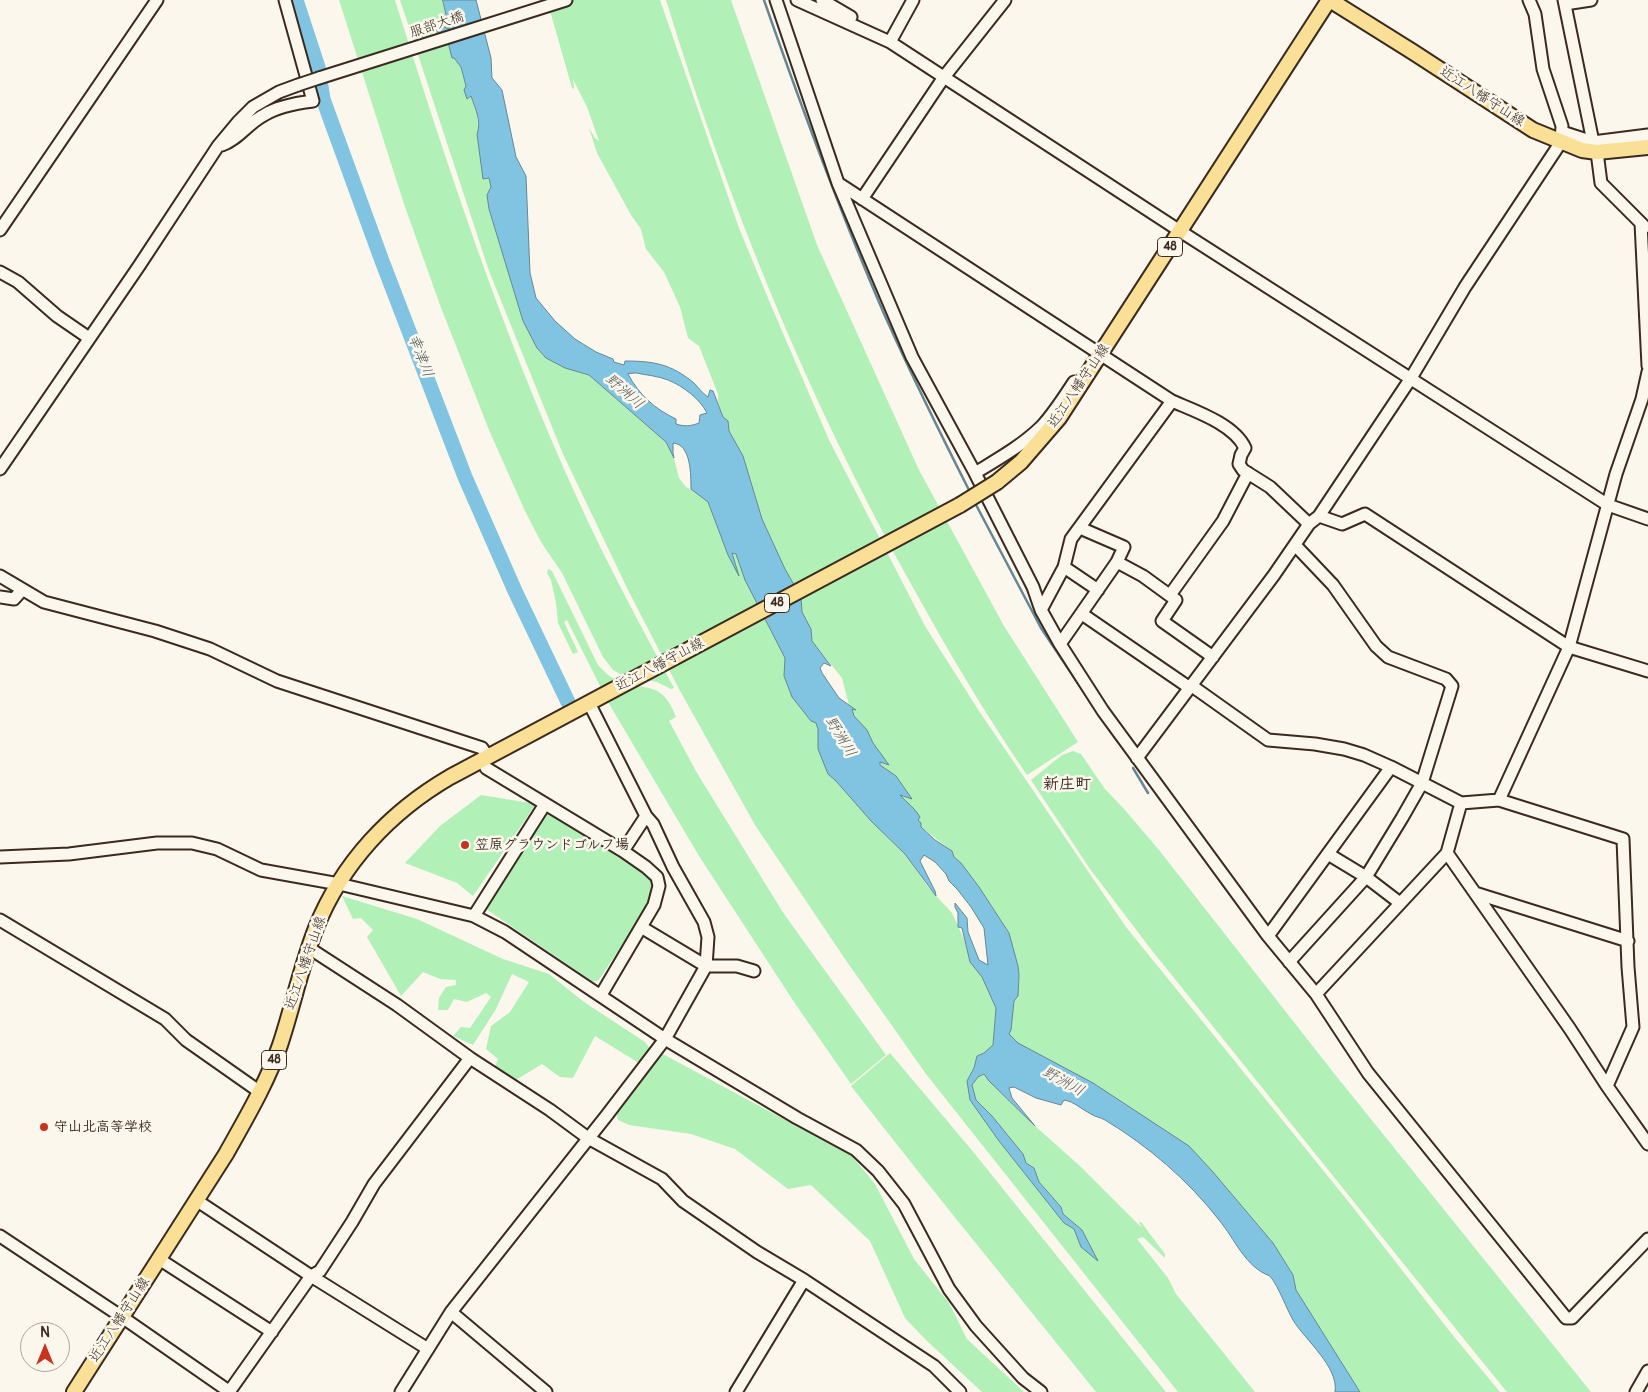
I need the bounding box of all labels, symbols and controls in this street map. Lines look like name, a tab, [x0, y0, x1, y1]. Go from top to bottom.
street label: 服部大橋	[408, 8, 466, 42]
street label: 近江八幡守山線	[1436, 63, 1528, 131]
road number: 48	[1158, 238, 1182, 256]
water label: 幸津川	[404, 332, 436, 380]
street label: 近江八幡守山線	[1045, 341, 1113, 431]
water label: 野洲川	[601, 370, 647, 414]
road number: 48	[764, 594, 790, 612]
street label: 近江八幡守山線	[613, 635, 707, 695]
water label: 野洲川	[821, 713, 859, 761]
district label: 新庄町	[1043, 775, 1091, 795]
place label: 笠原グラウンドゴルフ場	[475, 837, 629, 853]
marker: 笠原グラウンドゴルフ場	[459, 839, 471, 851]
street label: 近江八幡守山線	[282, 914, 330, 1012]
road number: 48	[262, 1050, 286, 1070]
water label: 野洲川	[1039, 1063, 1087, 1101]
place label: 守山北高等学校	[54, 1119, 152, 1135]
marker: 守山北高等学校	[38, 1121, 50, 1133]
street label: 近江八幡守山線	[86, 1274, 154, 1366]
north arrow	[20, 1322, 70, 1372]
text: N	[40, 1324, 50, 1341]

